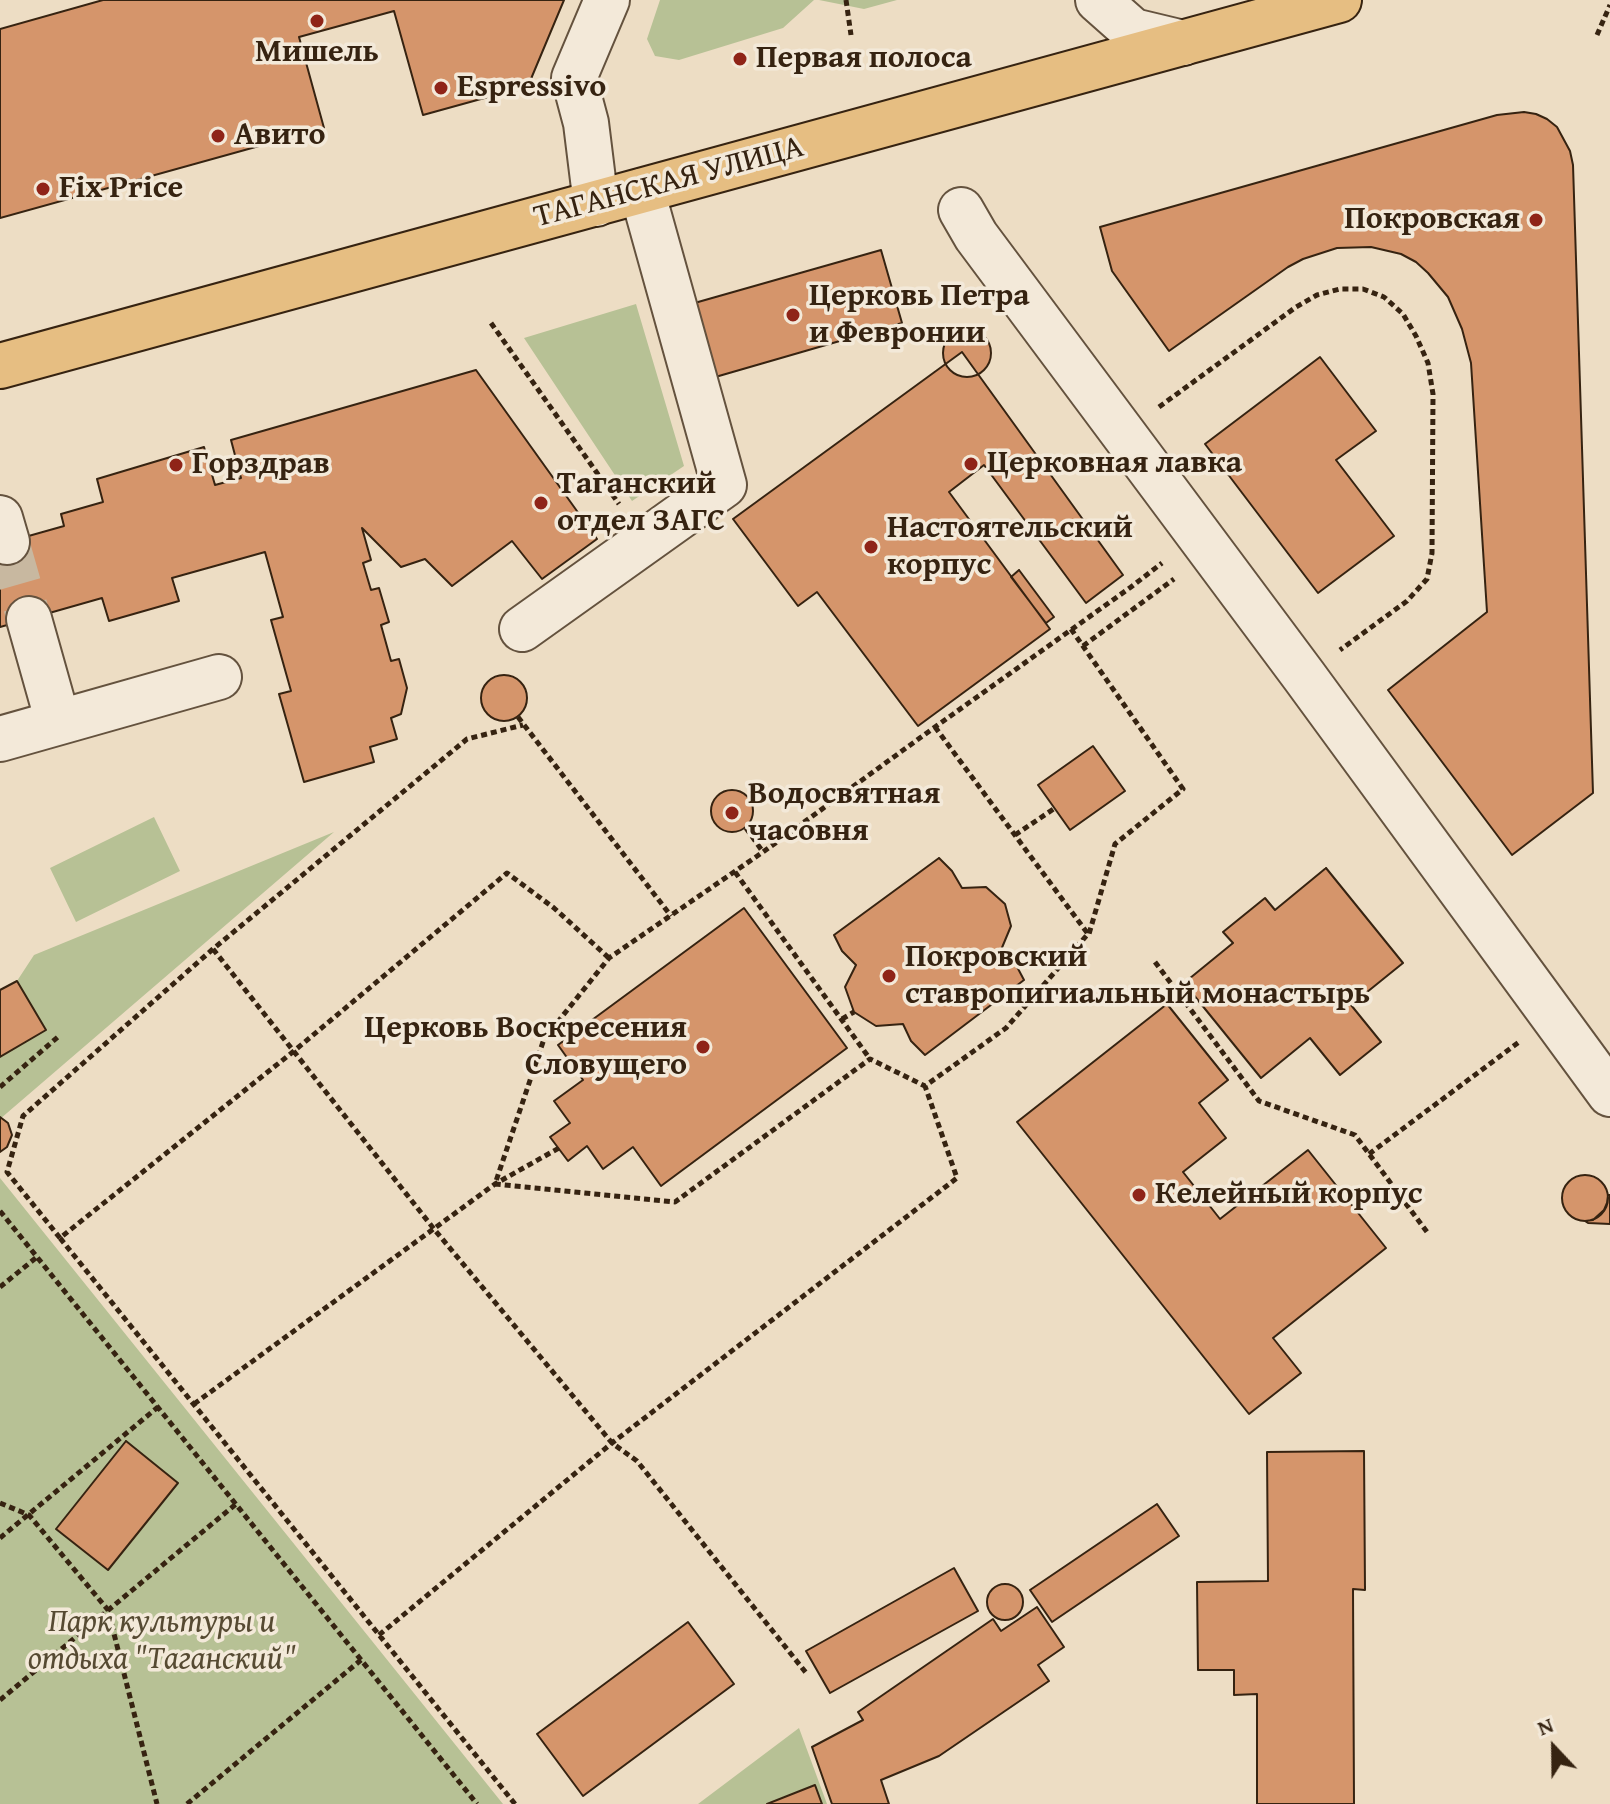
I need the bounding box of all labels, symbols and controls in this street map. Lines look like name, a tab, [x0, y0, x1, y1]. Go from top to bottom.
marker: Мишель	[308, 12, 326, 30]
place label: Мишель	[255, 34, 379, 72]
place label: Первая полоса	[756, 40, 972, 78]
marker: Первая полоса	[731, 50, 749, 68]
place label: Espressivo	[457, 69, 606, 107]
marker: Espressivo	[432, 79, 450, 97]
place label: Авито	[234, 117, 325, 155]
marker: Авито	[209, 127, 227, 145]
street label: ТАГАНСКАЯ УЛИЦА	[530, 129, 808, 237]
place label: Fix Price	[59, 170, 183, 208]
marker: Fix Price	[34, 180, 52, 198]
place label: Покровская	[1344, 201, 1520, 239]
marker: Покровская	[1527, 211, 1545, 229]
place label: Церковь Петра и Февронии	[809, 278, 1030, 353]
marker: Церковь Петра и Февронии	[784, 306, 802, 324]
place label: Церковная лавка	[987, 445, 1242, 483]
place label: Горздрав	[192, 446, 330, 484]
marker: Церковная лавка	[962, 455, 980, 473]
marker: Горздрав	[167, 456, 185, 474]
place label: Таганский отдел ЗАГС	[557, 466, 725, 541]
marker: Таганский отдел ЗАГС	[532, 494, 550, 512]
place label: Настоятельский корпус	[887, 510, 1133, 585]
marker: Настоятельский корпус	[862, 538, 880, 556]
place label: Водосвятная часовня	[748, 776, 940, 851]
marker: Водосвятная часовня	[723, 804, 741, 822]
place label: Покровский ставропигиальный монастырь	[905, 939, 1370, 1014]
marker: Покровский ставропигиальный монастырь	[880, 967, 898, 985]
place label: Церковь Воскресения Словущего	[364, 1010, 687, 1085]
marker: Церковь Воскресения Словущего	[694, 1038, 712, 1056]
place label: Келейный корпус	[1155, 1176, 1422, 1214]
marker: Келейный корпус	[1130, 1186, 1148, 1204]
park label: Парк культуры и отдыха "Таганский"	[28, 1604, 296, 1679]
north arrow	[1514, 1708, 1594, 1788]
text: N	[1532, 1708, 1558, 1743]

